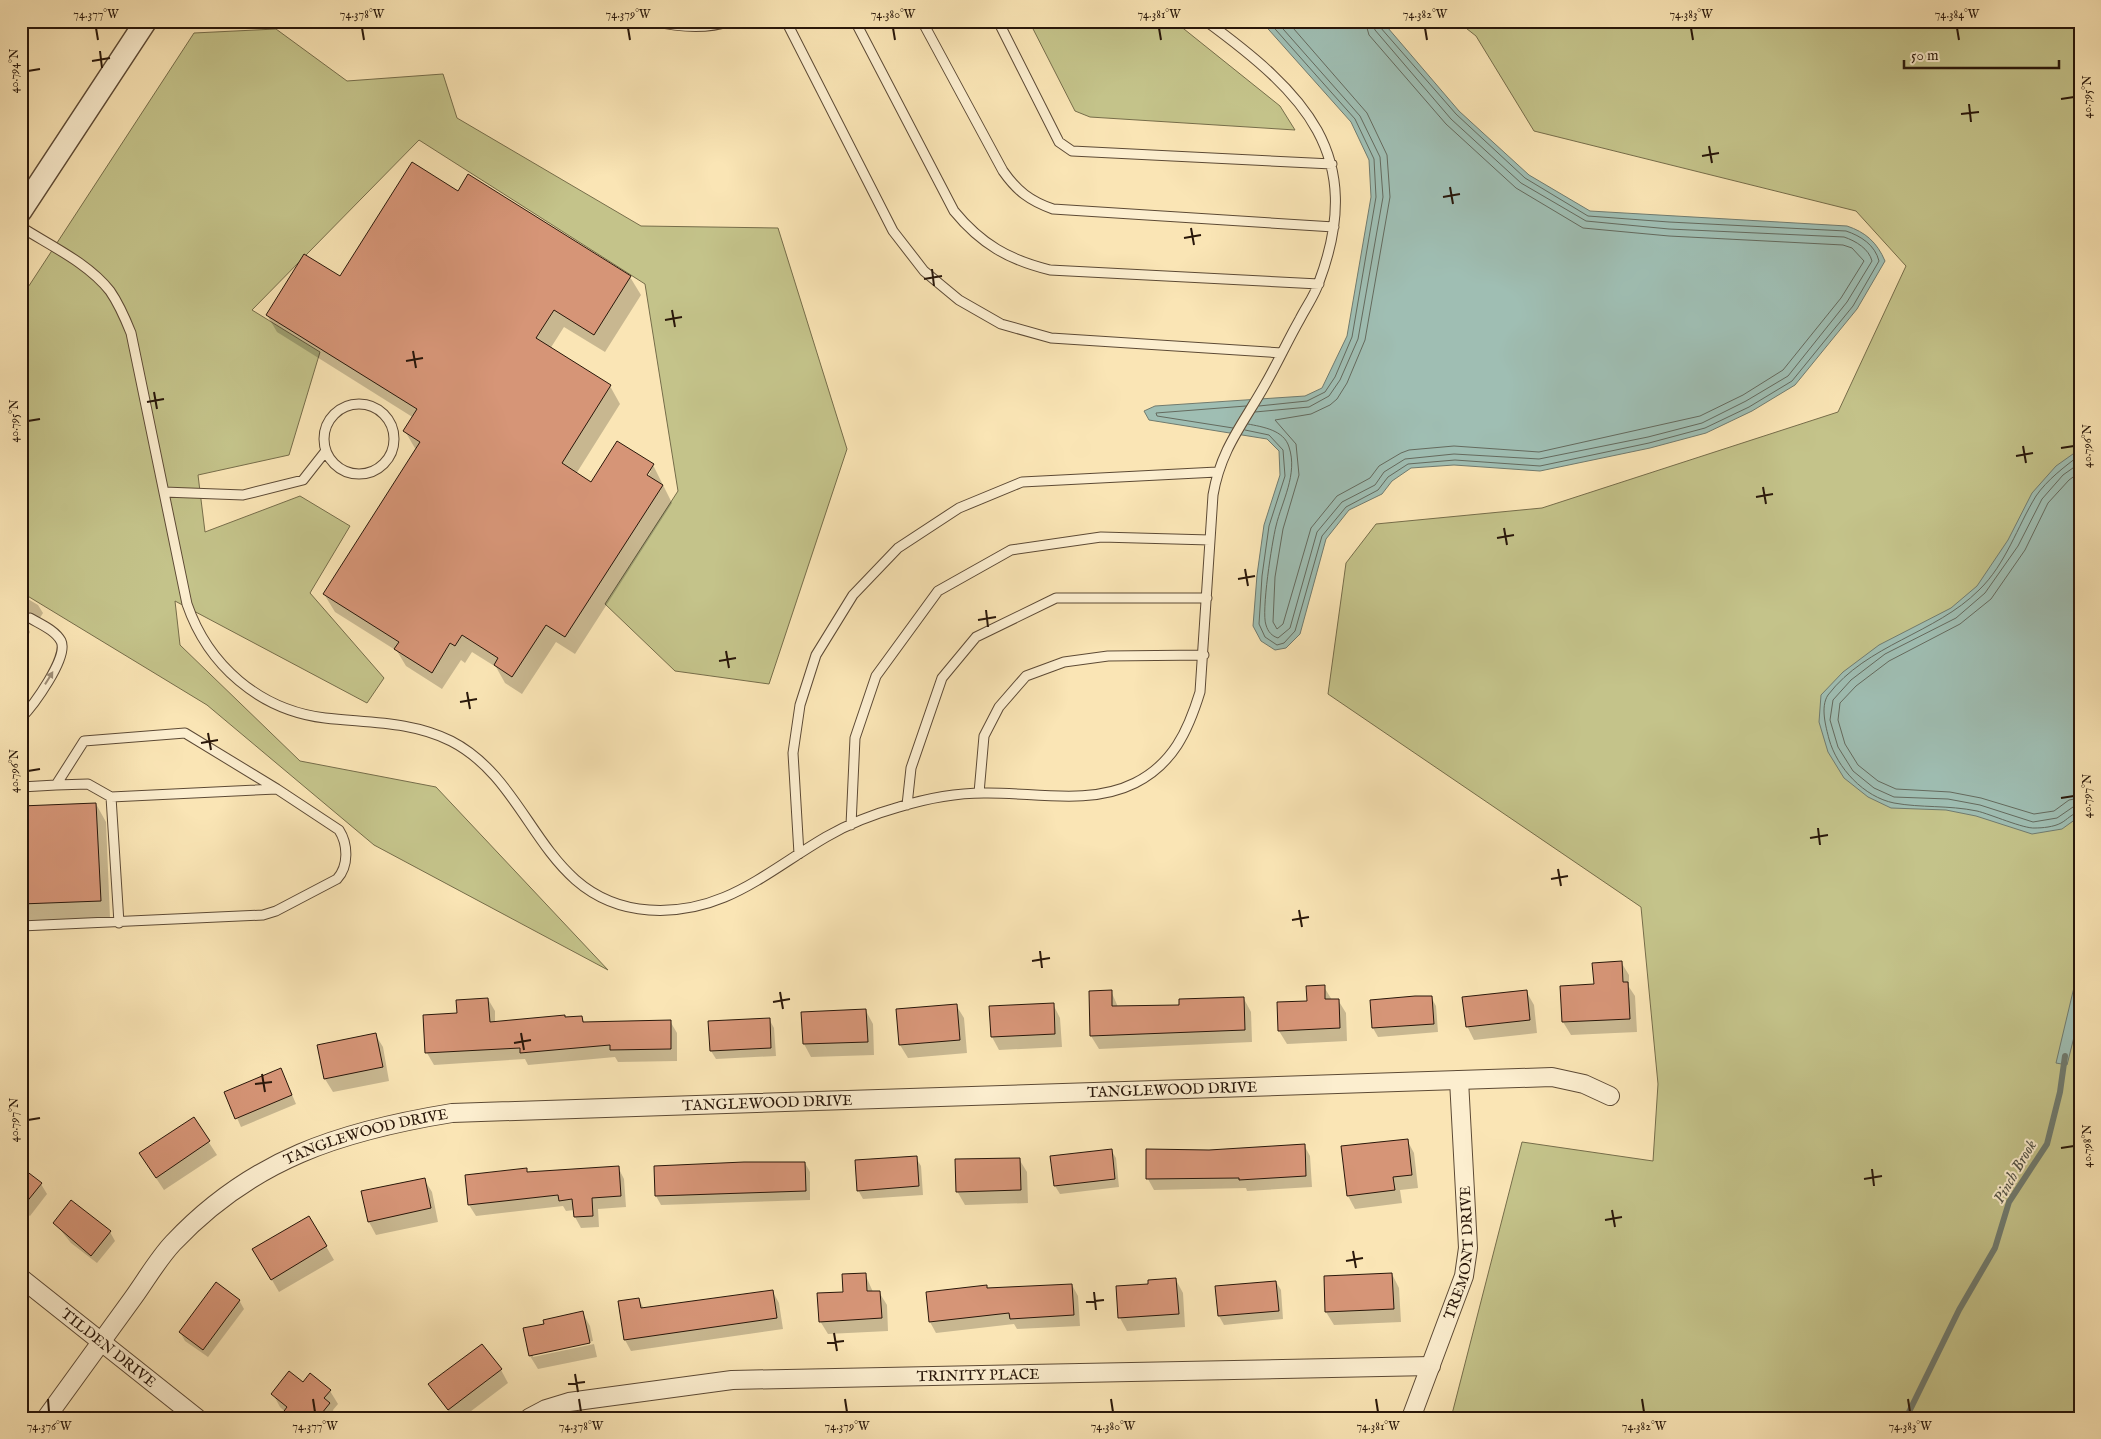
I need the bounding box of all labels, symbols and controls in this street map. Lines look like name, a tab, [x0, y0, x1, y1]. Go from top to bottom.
text: 74.377°W	[73, 7, 119, 22]
text: 74.378°W	[340, 7, 385, 22]
text: 74.379°W	[606, 7, 651, 22]
text: 74.380°W	[871, 7, 916, 22]
text: 74.381°W	[1137, 7, 1181, 22]
text: 74.382°W	[1403, 7, 1448, 22]
text: 74.383°W	[1669, 7, 1713, 22]
text: 74.384°W	[1935, 7, 1980, 22]
scale bar	[1904, 38, 2058, 70]
text: 50 m	[1911, 46, 1939, 65]
text: 40.794°N	[7, 48, 22, 93]
text: 40.795°N	[2080, 75, 2095, 119]
text: 40.795°N	[7, 399, 22, 443]
text: 40.796°N	[2080, 423, 2095, 468]
one-way arrow	[44, 672, 53, 685]
text: 40.796°N	[7, 748, 22, 793]
text: 40.797°N	[2080, 773, 2095, 818]
street label: TANGLEWOOD DRIVE	[1087, 1078, 1258, 1102]
street label: TANGLEWOOD DRIVE	[682, 1091, 853, 1115]
text: 40.797°N	[7, 1097, 22, 1142]
street label: TANGLEWOOD DRIVE	[281, 1105, 449, 1170]
text: 40.798°N	[2080, 1124, 2095, 1168]
water label: Pinch Brook	[1990, 1136, 2042, 1207]
street label: TREMONT DRIVE	[1440, 1185, 1478, 1322]
street label: TILDEN DRIVE	[57, 1304, 160, 1392]
street label: TRINITY PLACE	[917, 1365, 1040, 1386]
text: 74.376°W	[27, 1419, 72, 1434]
text: 74.377°W	[292, 1419, 338, 1434]
text: 74.378°W	[559, 1419, 604, 1434]
text: 74.379°W	[825, 1419, 870, 1434]
text: 74.380°W	[1091, 1419, 1136, 1434]
text: 74.381°W	[1356, 1419, 1400, 1434]
text: 74.382°W	[1622, 1419, 1667, 1434]
text: 74.383°W	[1888, 1419, 1932, 1434]

